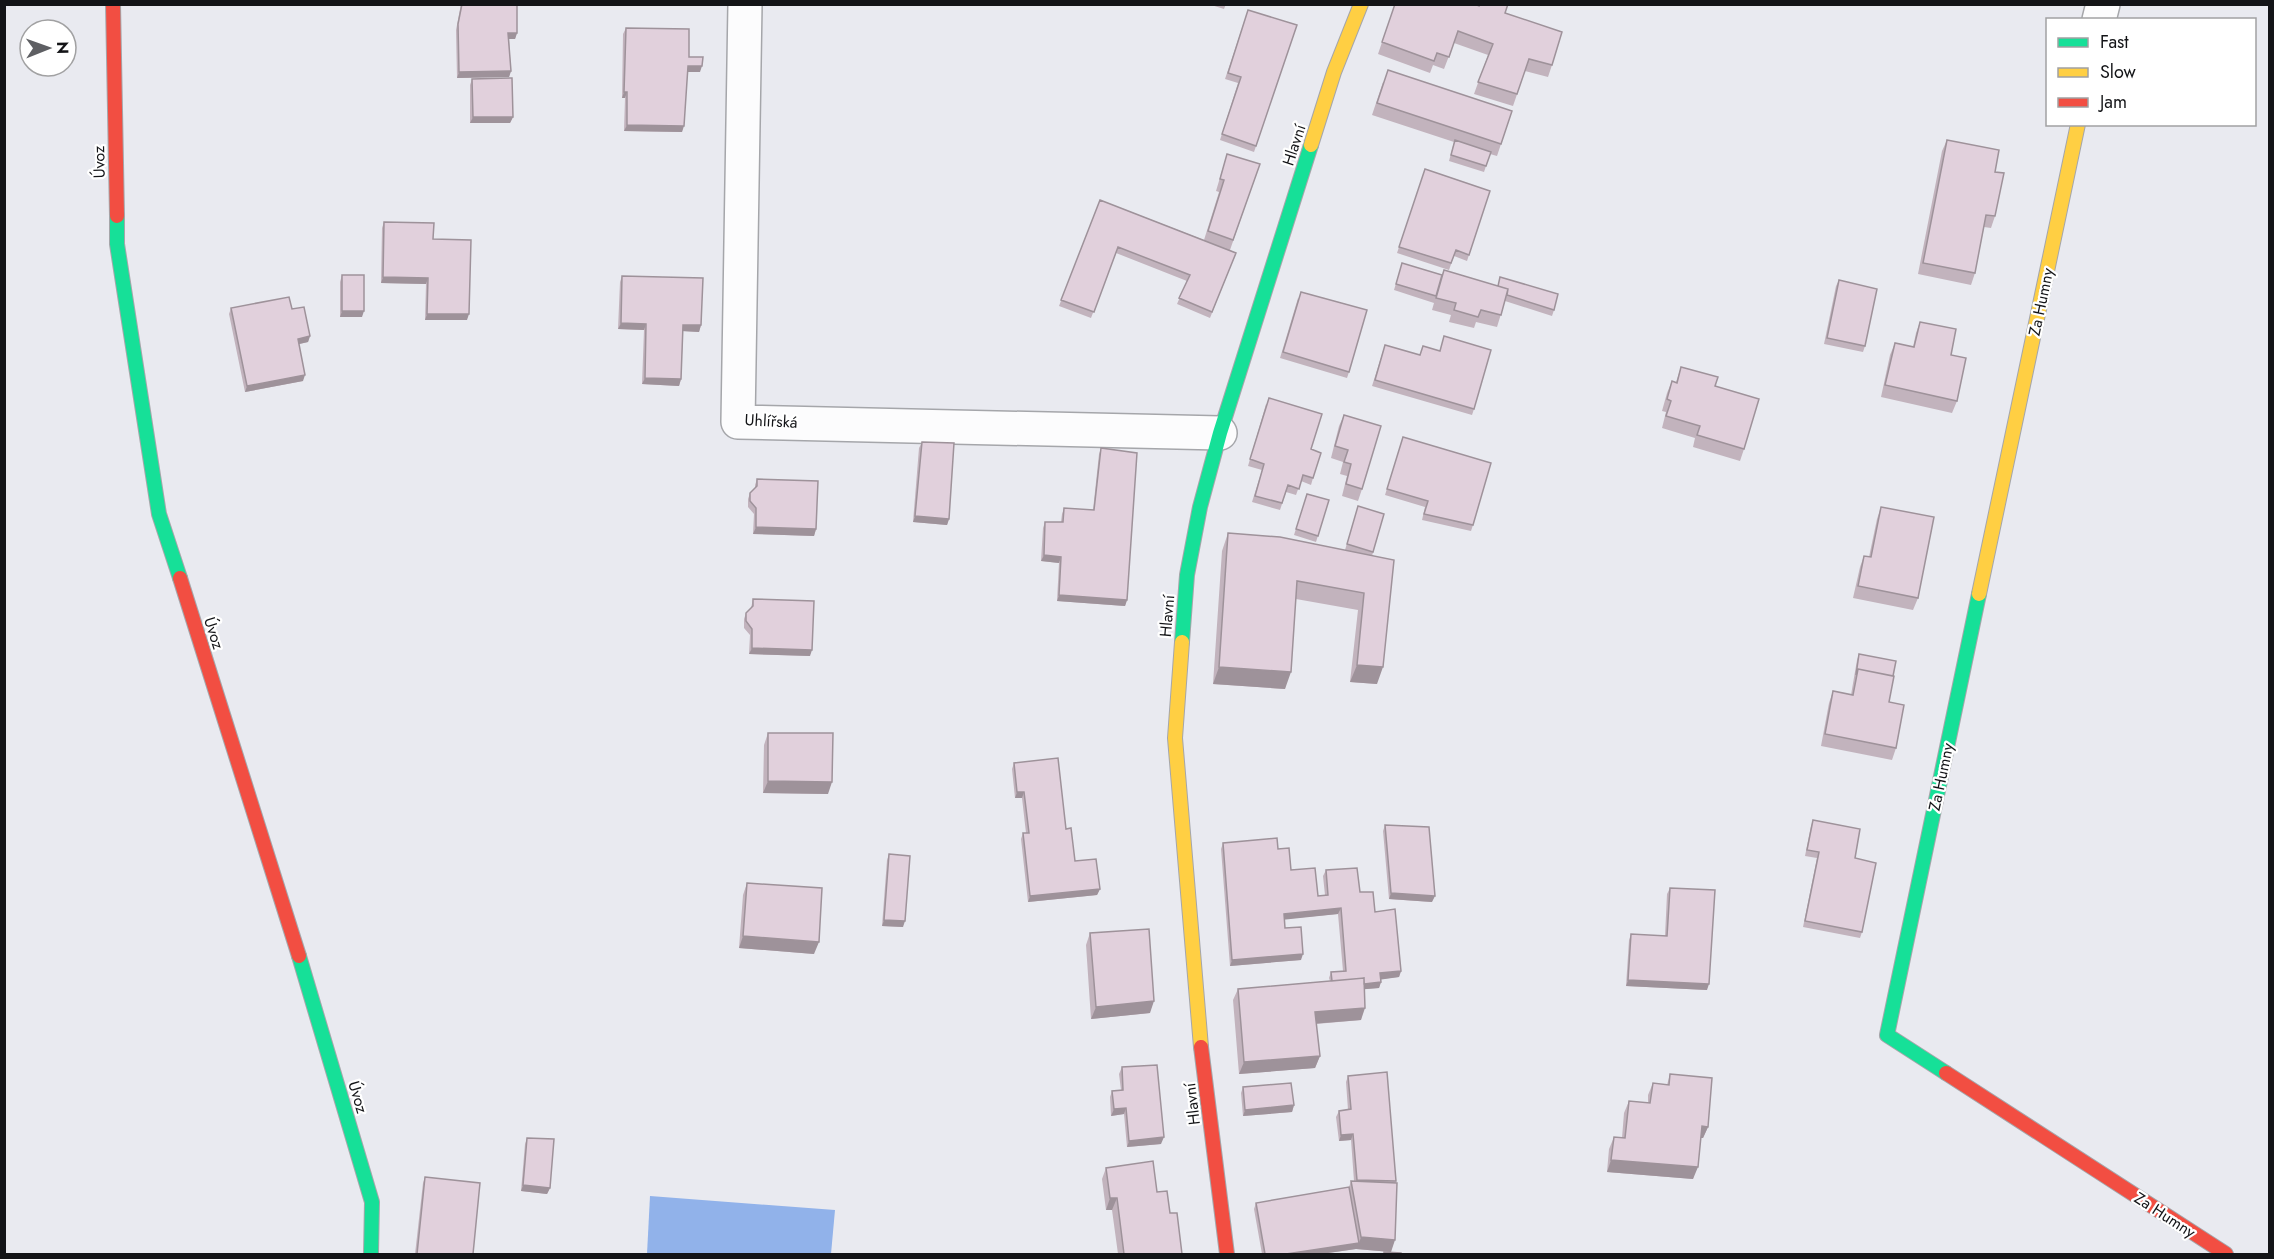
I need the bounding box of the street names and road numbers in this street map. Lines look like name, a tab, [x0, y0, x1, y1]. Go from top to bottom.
street label: Hlavní	[1277, 121, 1312, 169]
street label: Úvoz	[87, 145, 111, 179]
street label: Za Humny	[2023, 265, 2060, 338]
street label: Uhlířská	[744, 408, 798, 434]
street label: Hlavní	[1154, 593, 1180, 638]
street label: Úvoz	[198, 614, 230, 653]
street label: Za Humny	[1923, 740, 1960, 813]
street label: Úvoz	[342, 1078, 374, 1117]
street label: Hlavní	[1178, 1081, 1206, 1126]
street label: Za Humny	[2130, 1187, 2201, 1244]

